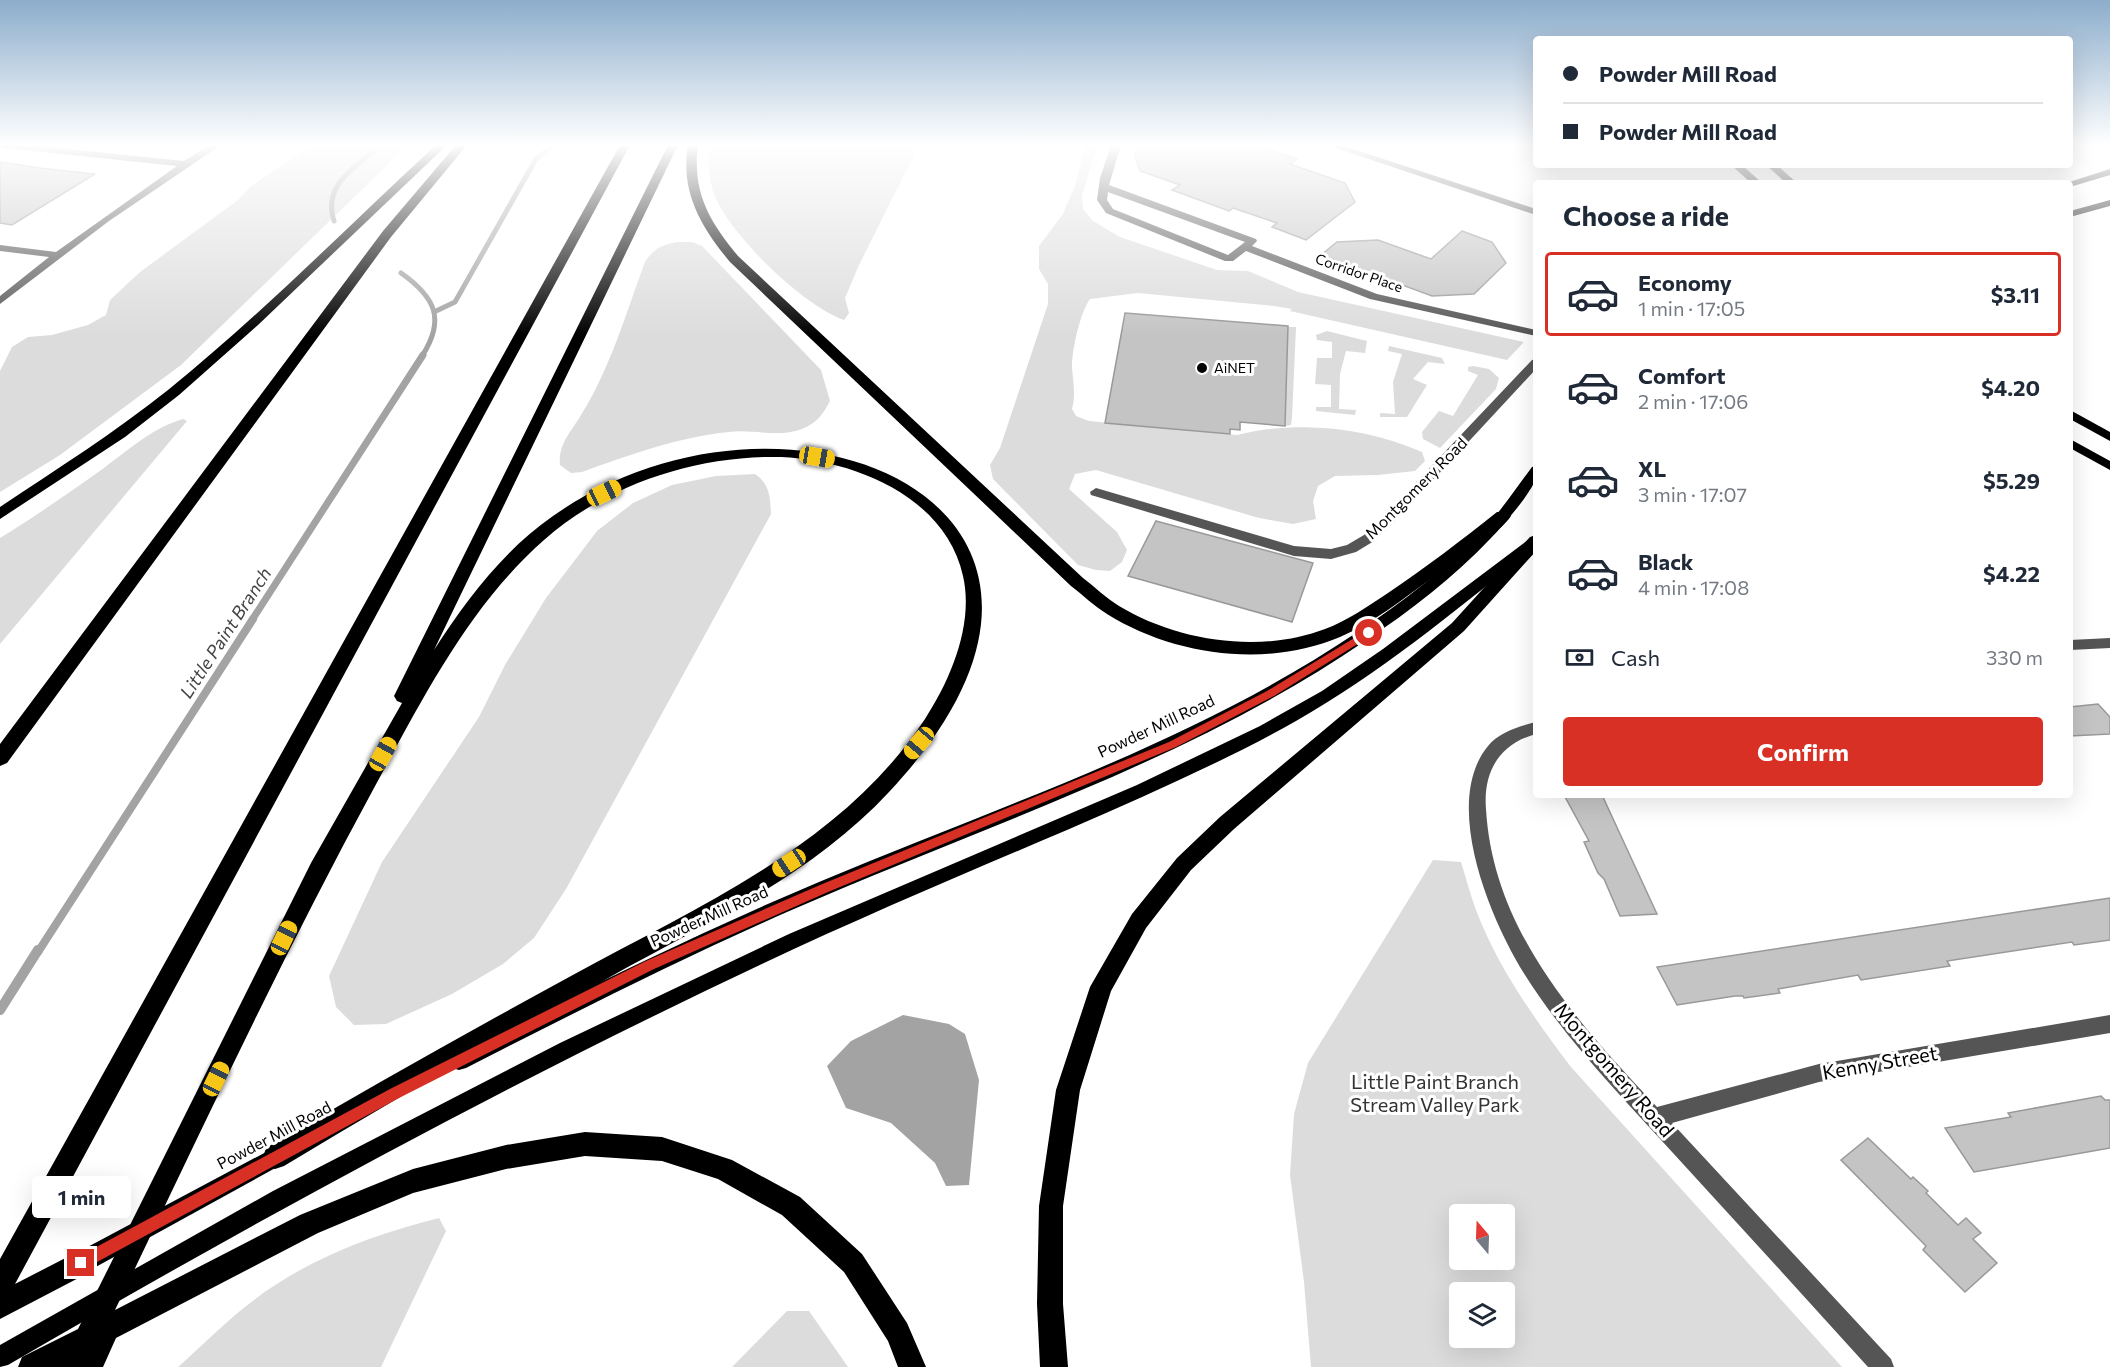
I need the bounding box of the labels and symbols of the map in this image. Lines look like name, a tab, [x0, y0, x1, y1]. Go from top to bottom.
street label: Corridor Place	[1313, 250, 1405, 295]
place label: AiNET	[1214, 359, 1255, 376]
marker: AiNET	[1195, 361, 1209, 375]
street label: Montgomery Road	[1361, 433, 1470, 542]
car	[798, 445, 836, 469]
car	[584, 477, 624, 509]
water label: Little Paint Branch	[175, 563, 276, 702]
route start	[1355, 619, 1382, 646]
street label: Powder Mill Road	[1094, 690, 1217, 761]
car	[901, 723, 937, 763]
car	[366, 734, 400, 774]
car	[769, 846, 809, 880]
street label: Powder Mill Road	[647, 881, 771, 950]
car	[268, 918, 300, 958]
street label: Montgomery Road	[1550, 997, 1680, 1141]
street label: Kenny Street	[1820, 1040, 1939, 1084]
car	[200, 1059, 232, 1099]
park label: Little Paint Branch Stream Valley Park	[1350, 1069, 1520, 1116]
street label: Powder Mill Road	[213, 1096, 334, 1173]
callout: 1 min	[32, 1176, 130, 1218]
north arrow	[1449, 1204, 1515, 1270]
route end	[67, 1249, 94, 1276]

